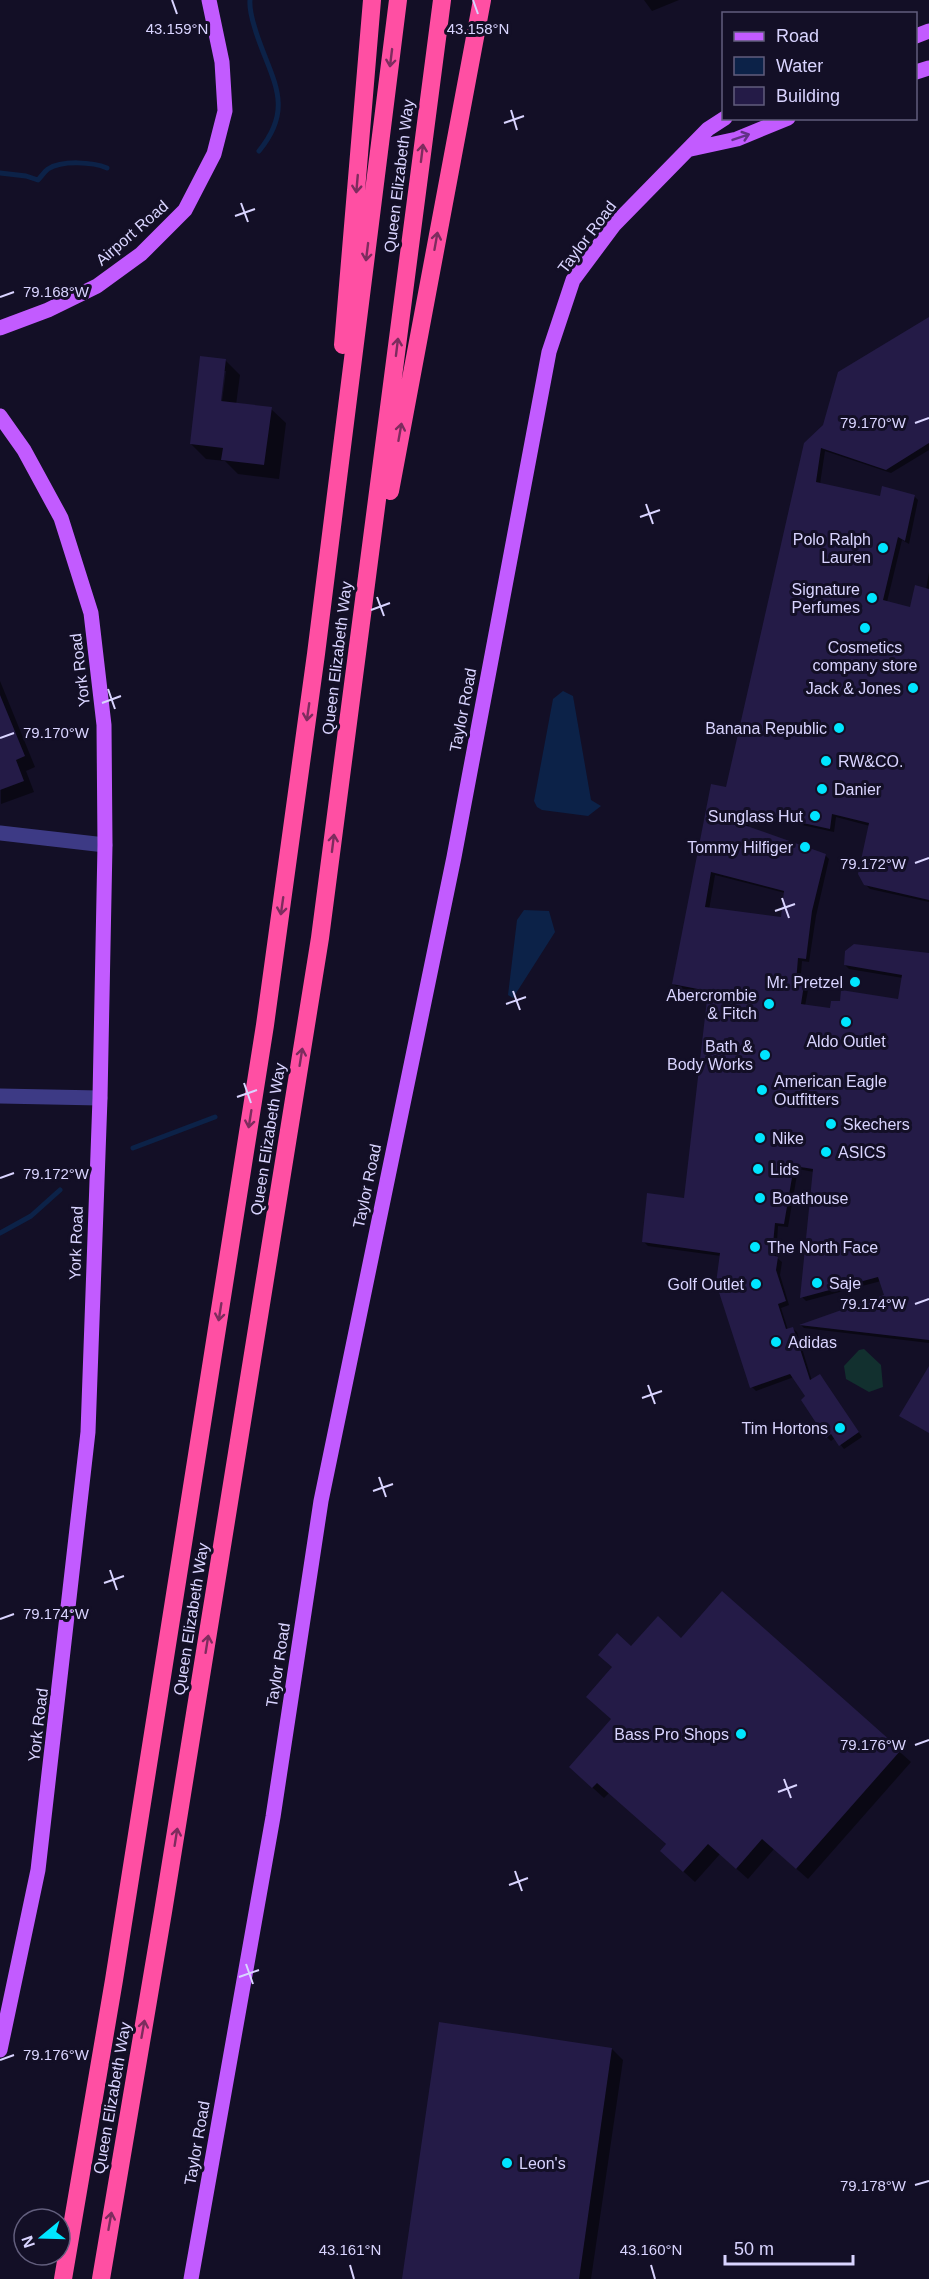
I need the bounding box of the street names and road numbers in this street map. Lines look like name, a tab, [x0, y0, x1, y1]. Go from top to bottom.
street label: Queen Elizabeth Way	[381, 98, 417, 254]
street label: Airport Road	[93, 197, 171, 269]
street label: Taylor Road	[555, 198, 619, 276]
street label: Queen Elizabeth Way	[319, 580, 355, 736]
street label: York Road	[67, 632, 93, 708]
street label: Taylor Road	[447, 666, 479, 754]
street label: Queen Elizabeth Way	[248, 1062, 288, 1216]
street label: Taylor Road	[350, 1142, 384, 1230]
street label: York Road	[66, 1206, 86, 1280]
street label: Queen Elizabeth Way	[171, 1542, 211, 1696]
street label: Taylor Road	[263, 1622, 293, 1708]
street label: York Road	[25, 1687, 51, 1763]
street label: Queen Elizabeth Way	[90, 2021, 134, 2175]
street label: Taylor Road	[181, 2099, 213, 2187]

